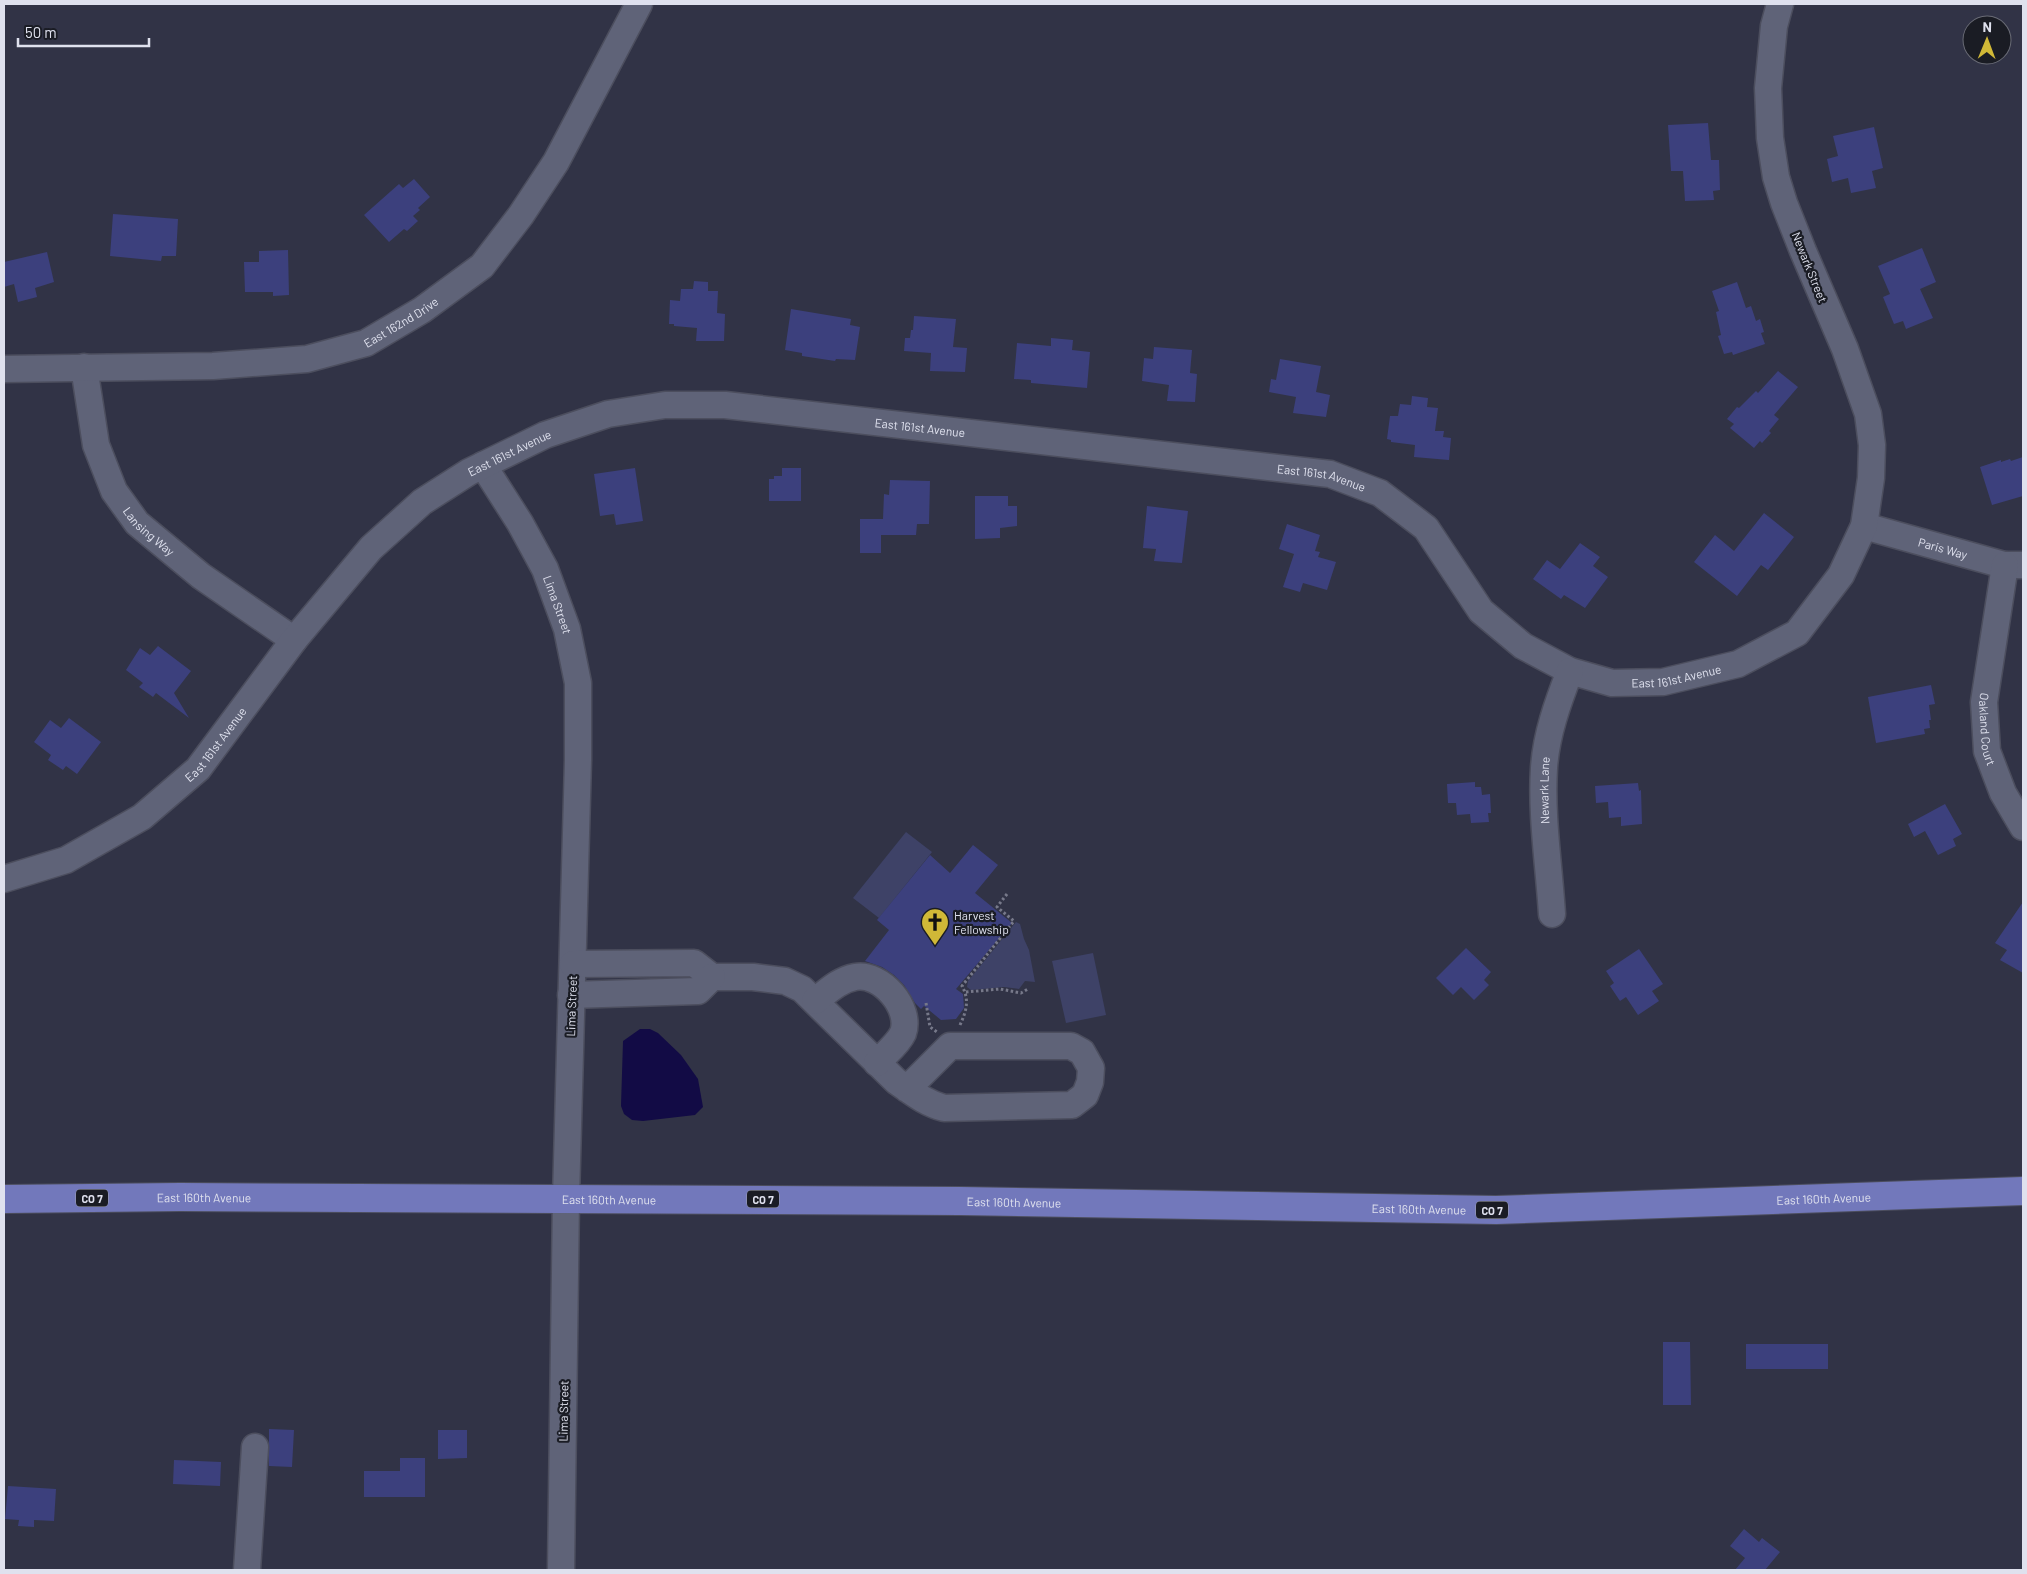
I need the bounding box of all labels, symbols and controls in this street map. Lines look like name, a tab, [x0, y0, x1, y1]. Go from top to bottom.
scale bar	[18, 15, 149, 47]
north arrow	[1962, 15, 2012, 65]
text: N	[1982, 18, 1992, 35]
text: 50 m	[25, 23, 57, 41]
street label: Newark Street	[1790, 230, 1830, 304]
street label: East 162nd Drive	[361, 294, 441, 350]
street label: East 161st Avenue	[874, 415, 966, 439]
street label: East 161st Avenue	[465, 427, 553, 479]
street label: East 161st Avenue	[1276, 461, 1368, 494]
street label: Lansing Way	[121, 504, 178, 559]
street label: Paris Way	[1917, 534, 1970, 562]
street label: Lima Street	[541, 573, 575, 635]
street label: East 161st Avenue	[1631, 661, 1722, 690]
street label: Oakland Court	[1977, 692, 1999, 767]
street label: East 161st Avenue	[182, 704, 249, 784]
street label: Newark Lane	[1536, 756, 1552, 824]
church icon: Harvest Fellowship	[920, 907, 950, 946]
place label: Harvest Fellowship	[954, 908, 1009, 936]
street label: Lima Street	[563, 975, 579, 1037]
street label: East 160th Avenue	[1776, 1189, 1871, 1207]
road number: CO 7	[76, 1190, 108, 1206]
street label: East 160th Avenue	[157, 1190, 251, 1204]
road number: CO 7	[747, 1190, 779, 1208]
street label: East 160th Avenue	[562, 1192, 656, 1206]
street label: East 160th Avenue	[967, 1194, 1061, 1210]
street label: East 160th Avenue	[1372, 1201, 1466, 1216]
road number: CO 7	[1476, 1202, 1508, 1218]
street label: Lima Street	[555, 1380, 571, 1442]

